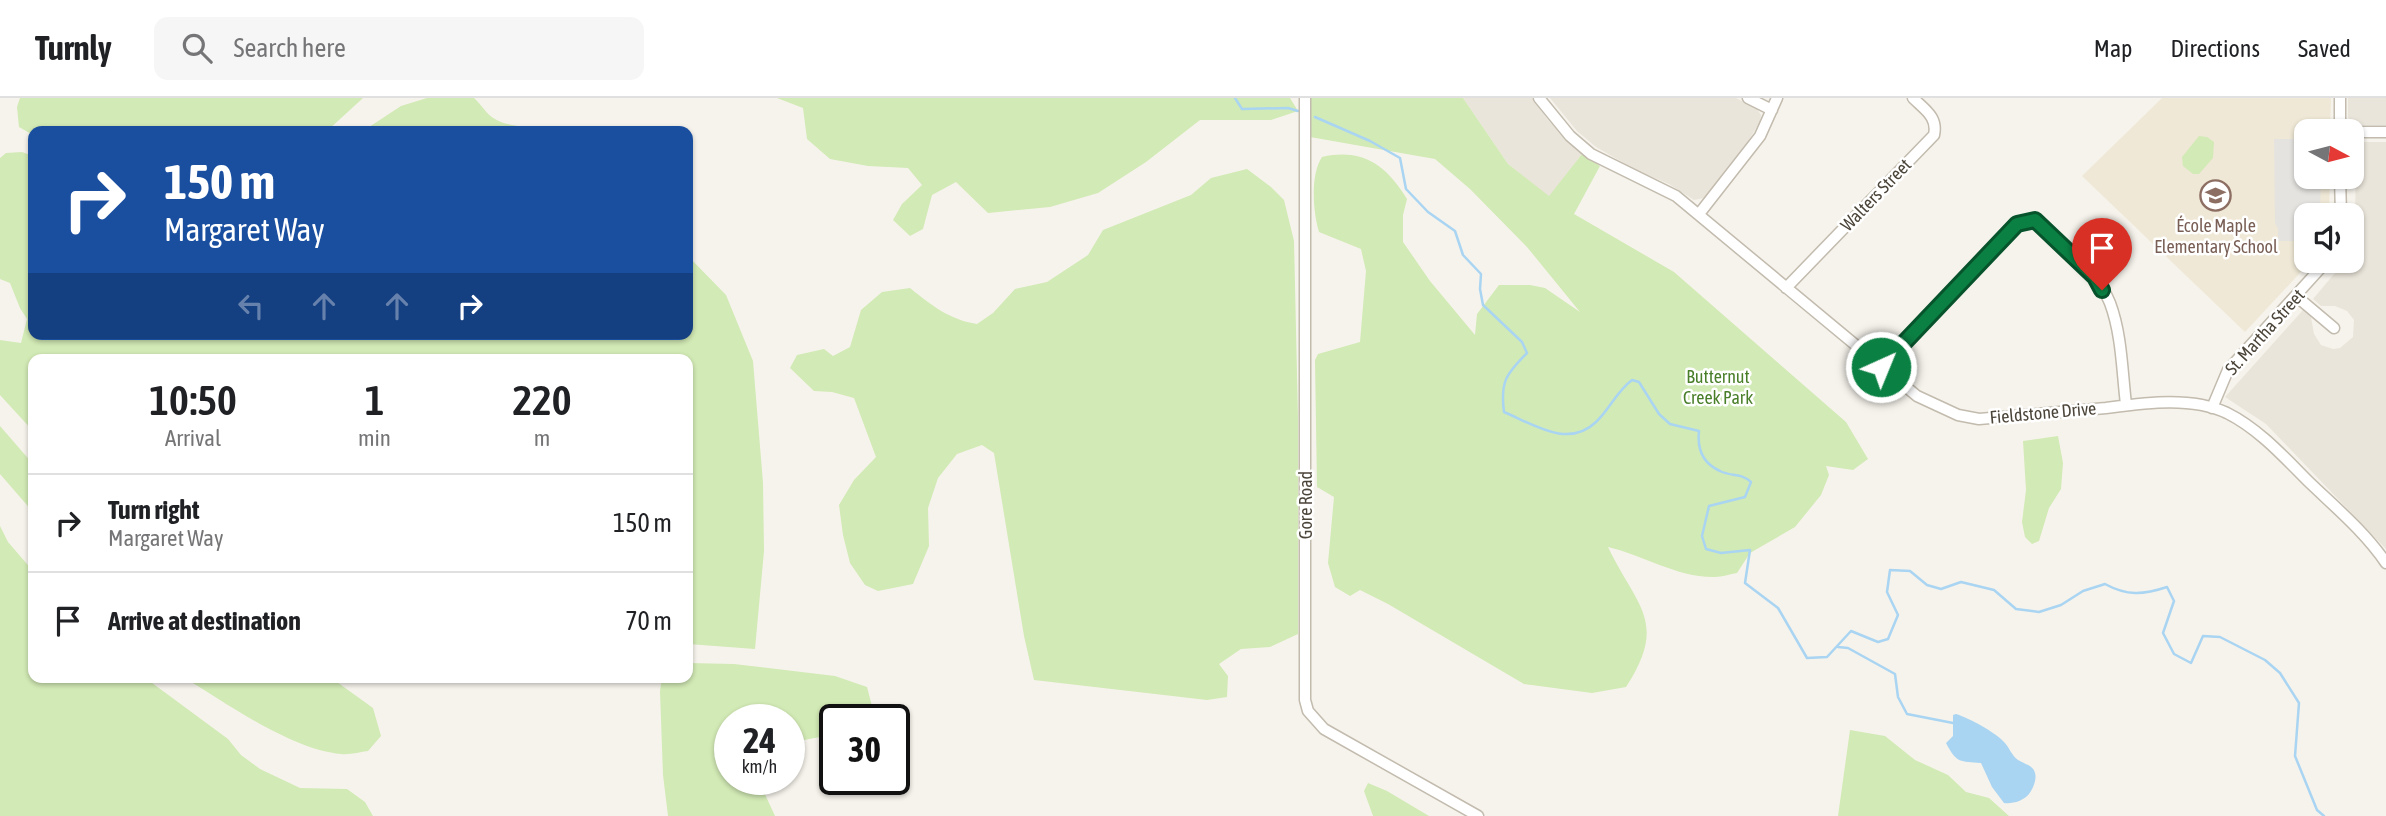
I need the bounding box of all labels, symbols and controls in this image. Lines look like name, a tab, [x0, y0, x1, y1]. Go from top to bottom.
search box	[154, 17, 644, 80]
text: Turnly	[35, 29, 112, 67]
icon: search	[178, 29, 216, 67]
text: Search here	[234, 33, 346, 63]
text: Map	[2094, 35, 2132, 62]
text: Directions	[2170, 35, 2260, 62]
text: Saved	[2298, 35, 2351, 62]
north arrow	[2294, 119, 2364, 189]
map controls	[2294, 119, 2364, 273]
text: 150 m	[164, 153, 275, 209]
icon: right	[49, 154, 140, 245]
street label: Walters Street	[1836, 154, 1915, 235]
school or university icon: École Maple Elementary School	[2199, 179, 2233, 213]
button: sound	[2294, 203, 2364, 273]
text: Margaret Way	[164, 211, 325, 248]
place label: École Maple Elementary School	[2154, 215, 2278, 257]
pin	[2072, 218, 2132, 290]
icon: arrive	[2083, 229, 2121, 267]
street label: St. Martha Street	[2221, 284, 2309, 379]
icon: left	[232, 287, 270, 325]
icon: ahead	[305, 287, 343, 325]
icon: ahead	[378, 287, 416, 325]
icon: right	[451, 287, 489, 325]
position arrow	[1844, 330, 1918, 404]
park label: Butternut Creek Park	[1683, 366, 1753, 408]
text: 10:50	[149, 376, 237, 424]
text: 1	[365, 376, 384, 424]
text: 220	[512, 376, 572, 424]
street label: Fieldstone Drive	[1989, 397, 2097, 428]
text: Arrival	[165, 425, 221, 451]
text: min	[358, 425, 391, 451]
text: m	[534, 425, 550, 451]
street label: Gore Road	[1295, 471, 1316, 539]
text: Turn right	[108, 495, 199, 525]
icon: right	[49, 504, 87, 542]
text: 150 m	[613, 508, 672, 538]
text: Margaret Way	[108, 525, 223, 551]
icon: arrive	[49, 602, 87, 640]
text: Arrive at destination	[108, 606, 301, 636]
text: 70 m	[625, 606, 672, 636]
speed limit sign: 30	[819, 704, 910, 795]
text: 24	[743, 720, 776, 760]
text: km/h	[742, 756, 777, 777]

